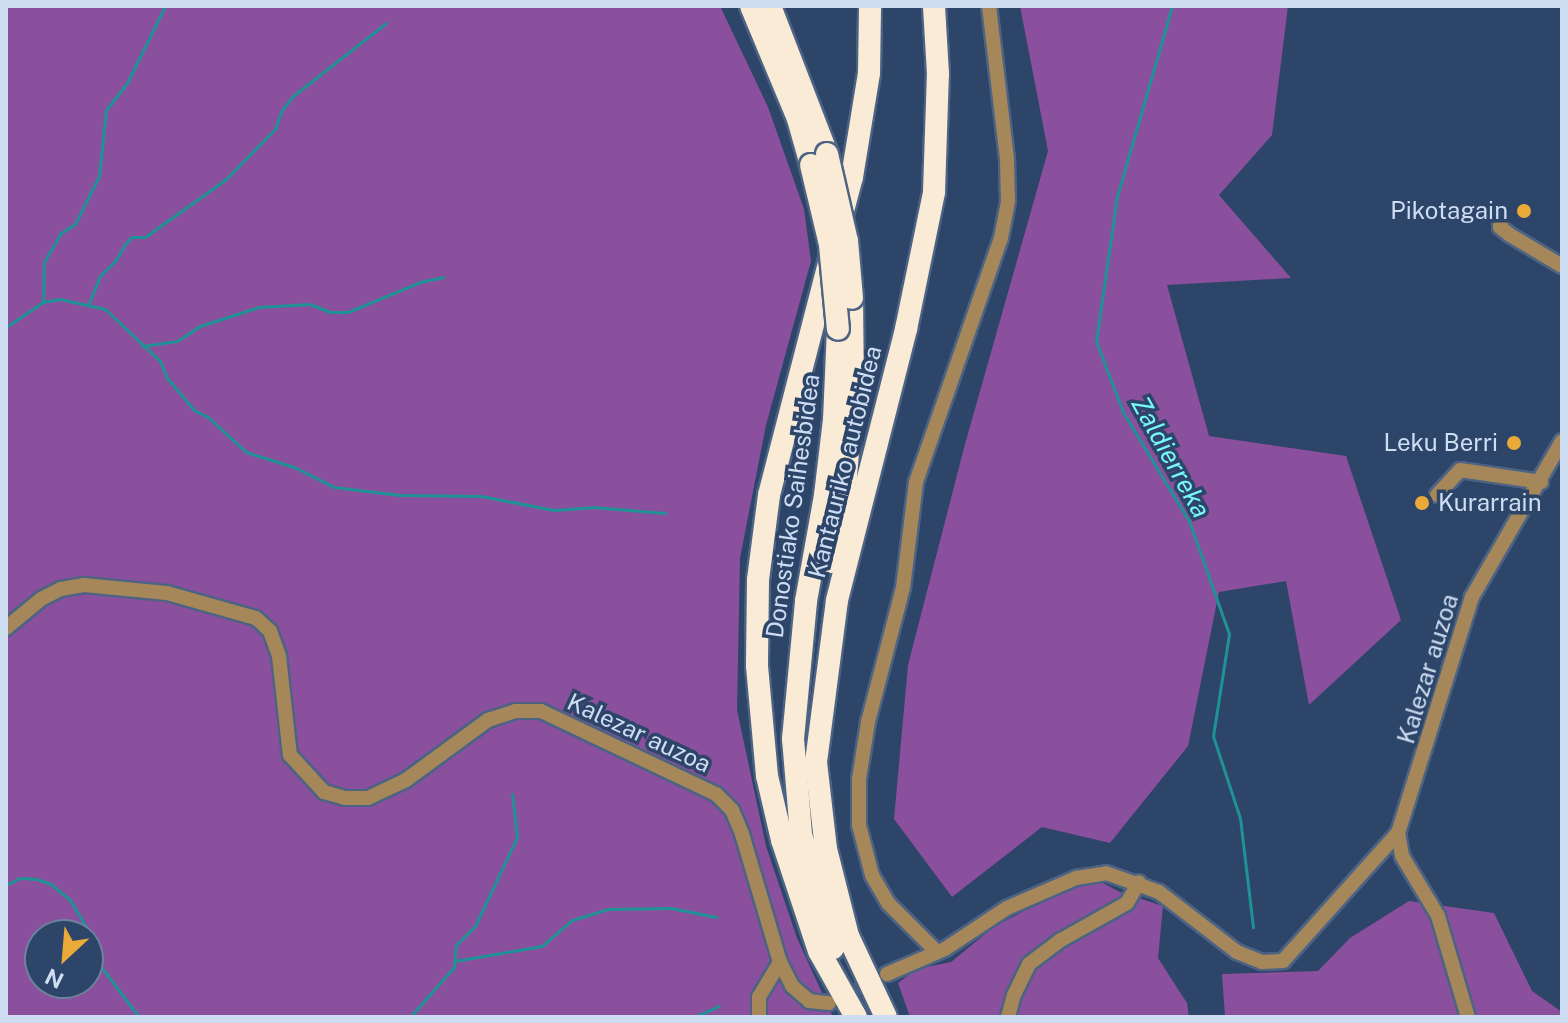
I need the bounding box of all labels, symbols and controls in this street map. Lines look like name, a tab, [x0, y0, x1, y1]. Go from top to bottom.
place label: Pikotagain	[1390, 197, 1508, 225]
marker: Pikotagain	[1515, 202, 1533, 220]
street label: Kantauriko autobidea	[802, 343, 888, 581]
street label: Donostiako Saihesbidea	[760, 372, 826, 640]
water label: Zaldierreka	[1125, 391, 1217, 523]
place label: Leku Berri	[1384, 429, 1498, 457]
marker: Leku Berri	[1505, 434, 1523, 452]
place label: Kurarrain	[1438, 489, 1542, 517]
marker: Kurarrain	[1413, 494, 1431, 512]
street label: Kalezar auzoa	[1392, 591, 1464, 747]
street label: Kalezar auzoa	[563, 687, 715, 779]
north arrow	[24, 919, 104, 999]
text: N	[41, 963, 68, 994]

